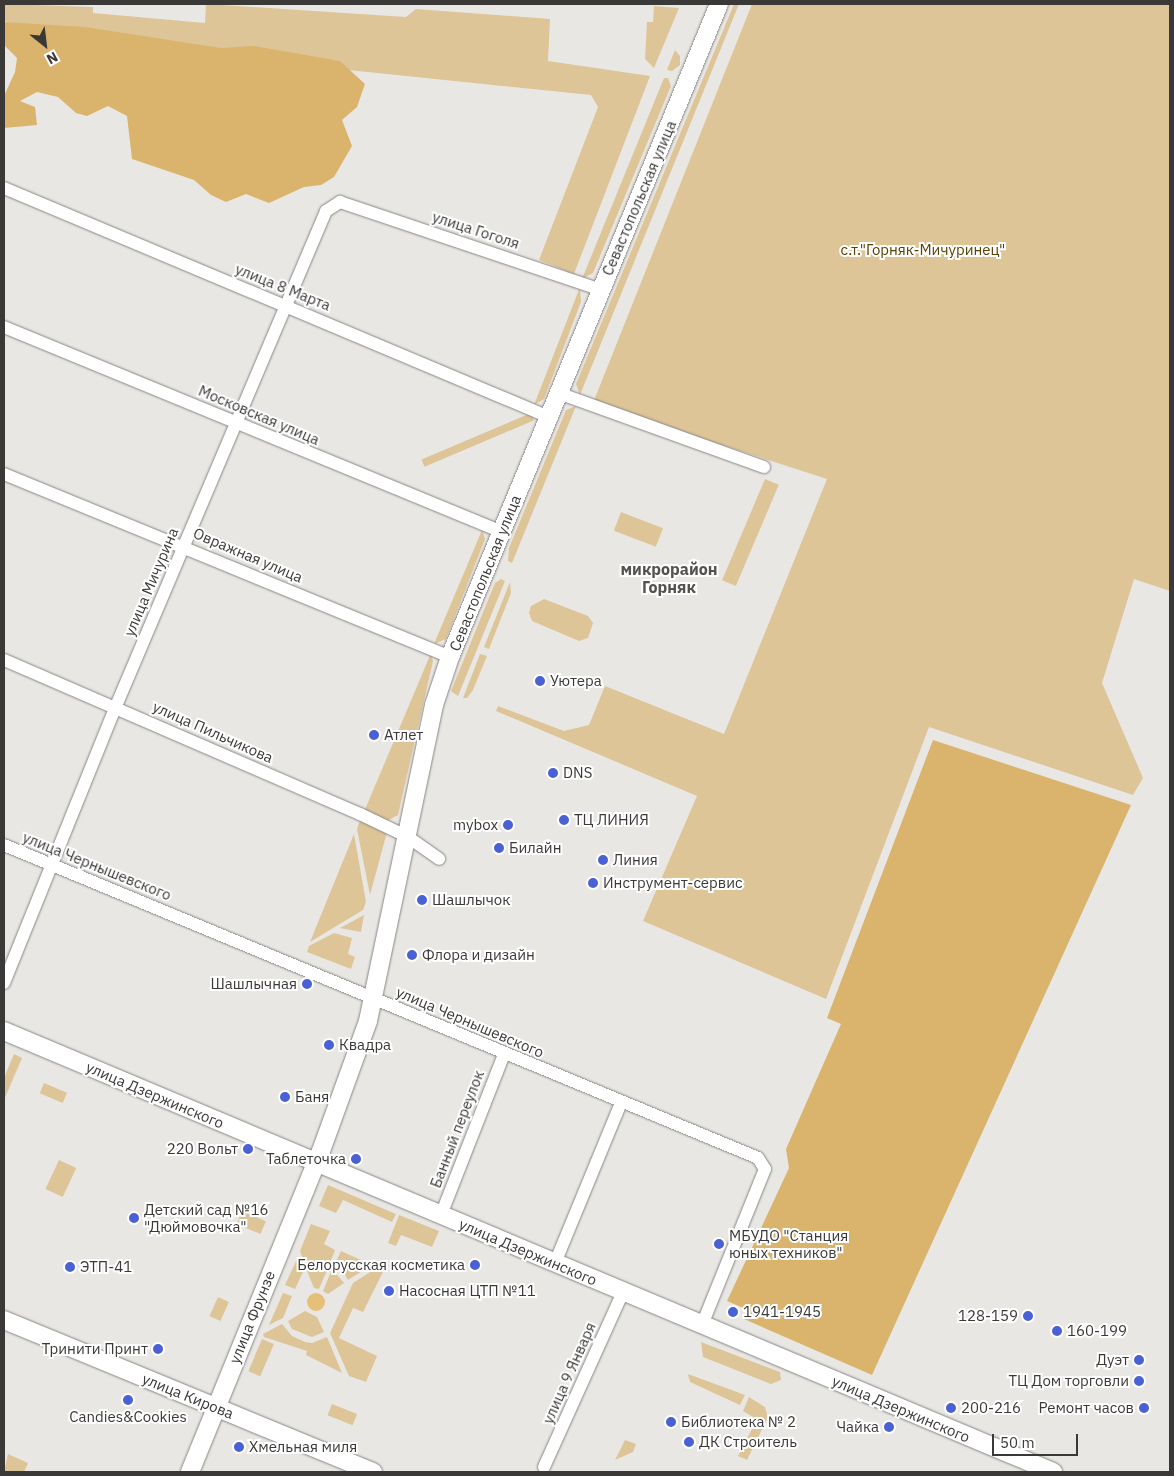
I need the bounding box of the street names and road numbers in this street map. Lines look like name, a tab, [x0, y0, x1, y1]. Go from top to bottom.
street label: Севастопольская улица	[598, 118, 680, 278]
street label: улица Гоголя	[430, 207, 522, 253]
street label: улица 8 Марта	[233, 260, 333, 314]
street label: Московская улица	[196, 381, 322, 449]
street label: Севастопольская улица	[445, 492, 525, 654]
street label: Овражная улица	[191, 524, 305, 586]
street label: улица Мичурина	[120, 525, 182, 639]
street label: улица Пильчикова	[150, 697, 276, 767]
street label: улица Чернышевского	[20, 828, 174, 904]
street label: улица Чернышевского	[394, 983, 546, 1061]
street label: улица Дзержинского	[83, 1058, 227, 1132]
street label: Банный переулок	[426, 1068, 488, 1190]
street label: улица Дзержинского	[456, 1215, 600, 1289]
street label: улица Фрунзе	[225, 1268, 279, 1366]
street label: улица 9 Января	[539, 1320, 599, 1426]
street label: улица Кирова	[140, 1369, 236, 1423]
street label: улица Дзержинского	[829, 1372, 973, 1446]

